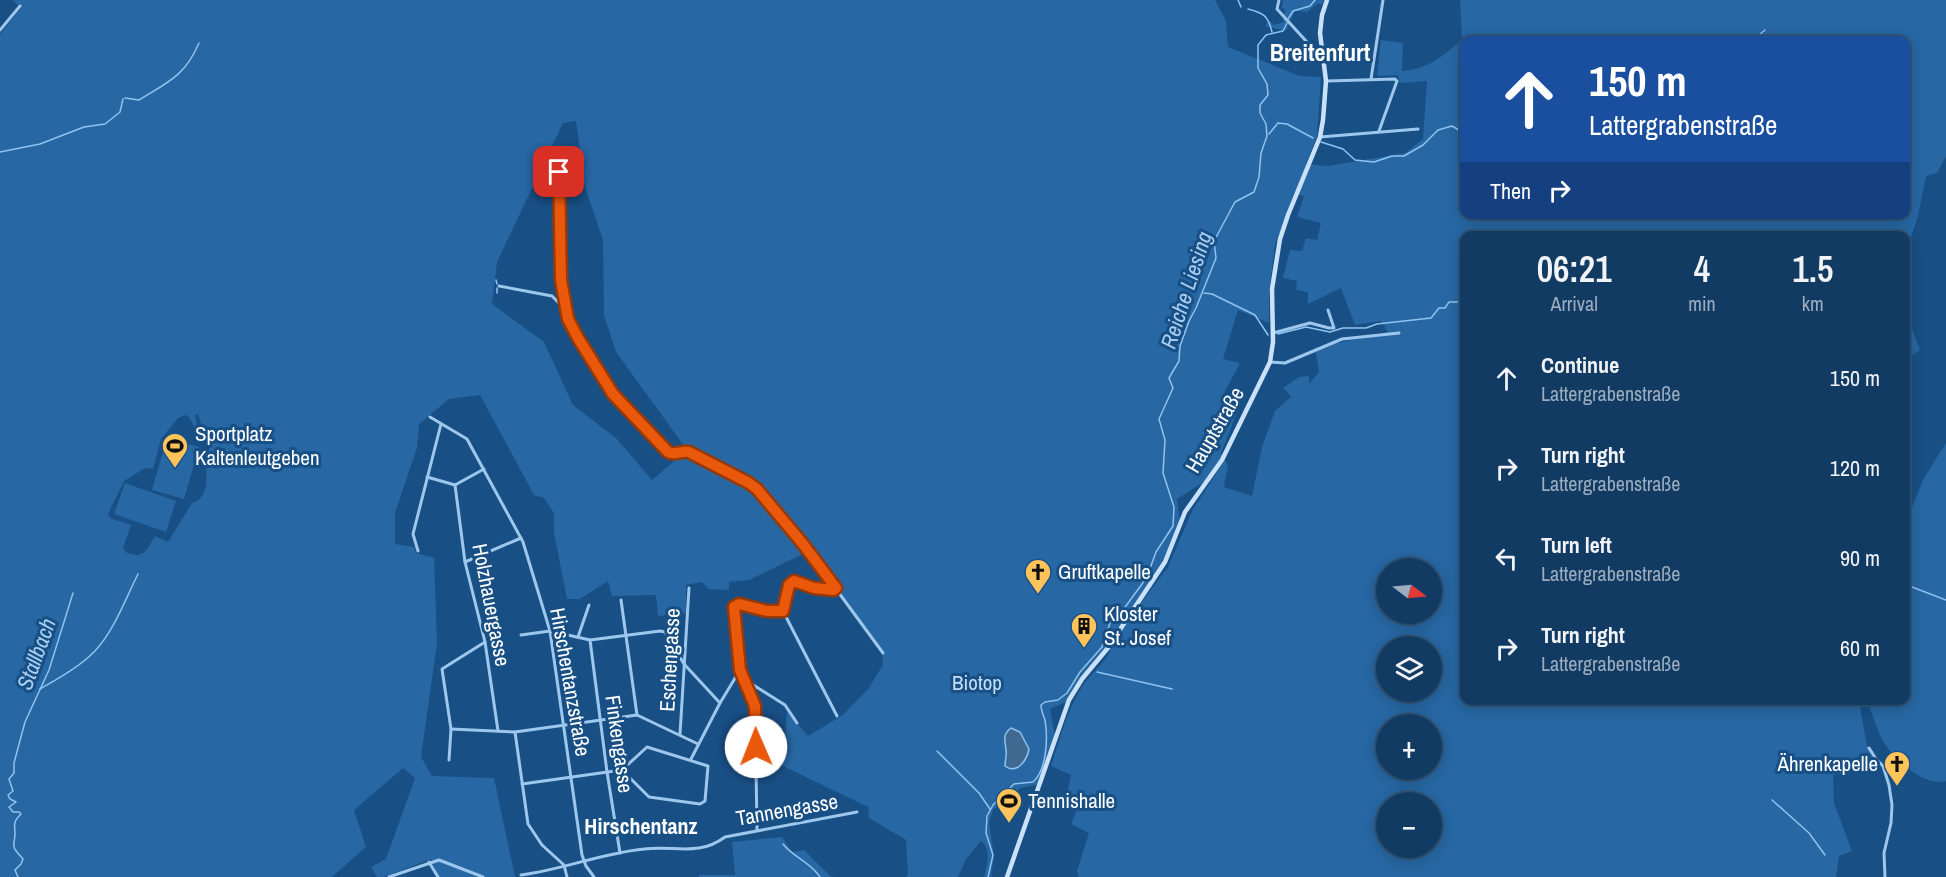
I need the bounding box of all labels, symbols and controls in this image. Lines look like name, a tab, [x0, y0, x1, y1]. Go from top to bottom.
district label: Breitenfurt	[1270, 36, 1371, 68]
text: 150 m	[1589, 53, 1687, 109]
icon: ahead	[1490, 60, 1568, 138]
text: Lattergrabenstraße	[1589, 107, 1777, 143]
pin	[533, 146, 584, 197]
icon: arrive	[542, 155, 575, 188]
icon: right	[1543, 174, 1576, 207]
text: Then	[1490, 176, 1531, 206]
water label: Reiche Liesing	[1153, 228, 1219, 352]
text: 06:21	[1537, 245, 1612, 293]
text: 4	[1694, 245, 1710, 293]
text: 1.5	[1792, 245, 1833, 293]
text: Arrival	[1550, 290, 1598, 317]
text: min	[1688, 290, 1716, 317]
text: km	[1802, 290, 1824, 317]
text: Continue	[1541, 350, 1619, 380]
icon: ahead	[1490, 362, 1523, 395]
text: 150 m	[1830, 363, 1880, 393]
text: Lattergrabenstraße	[1541, 380, 1680, 407]
street label: Hauptstraße	[1178, 381, 1251, 478]
place label: Sportplatz Kaltenleutgeben	[195, 419, 319, 472]
sports icon: Sportplatz Kaltenleutgeben	[160, 431, 190, 469]
text: Turn right	[1541, 440, 1625, 470]
icon: right	[1490, 452, 1523, 485]
text: 120 m	[1830, 453, 1880, 483]
text: Lattergrabenstraße	[1541, 470, 1680, 497]
text: Turn left	[1541, 530, 1612, 560]
street label: Holzhauergasse	[465, 541, 518, 669]
icon: left	[1490, 542, 1523, 575]
text: 90 m	[1840, 543, 1880, 573]
church icon: Gruftkapelle	[1023, 557, 1053, 595]
place label: Gruftkapelle	[1058, 557, 1151, 586]
north arrow	[1376, 558, 1442, 624]
map controls	[1376, 558, 1442, 858]
text: Lattergrabenstraße	[1541, 560, 1680, 587]
place label: Kloster St. Josef	[1104, 599, 1171, 652]
street label: Hirschentanzstraße	[543, 605, 598, 758]
street label: Eschengasse	[652, 608, 687, 712]
building icon: Kloster St. Josef	[1069, 611, 1099, 649]
water label: Stallbach	[9, 614, 63, 694]
text: Turn right	[1541, 620, 1625, 650]
icon: right	[1490, 632, 1523, 665]
text: 60 m	[1840, 633, 1880, 663]
button: layers	[1376, 636, 1442, 702]
text: Lattergrabenstraße	[1541, 650, 1680, 677]
park label: Biotop	[952, 668, 1002, 697]
street label: Finkengasse	[598, 693, 641, 795]
button: +	[1376, 714, 1442, 780]
position arrow	[724, 715, 788, 779]
place label: Ährenkapelle	[1776, 749, 1878, 778]
church icon: Ährenkapelle	[1882, 749, 1912, 787]
street label: Tannengasse	[734, 786, 840, 833]
sports icon: Tennishalle	[994, 786, 1024, 824]
place label: Tennishalle	[1028, 786, 1115, 815]
button: −	[1376, 792, 1442, 858]
district label: Hirschentanz	[584, 811, 698, 841]

